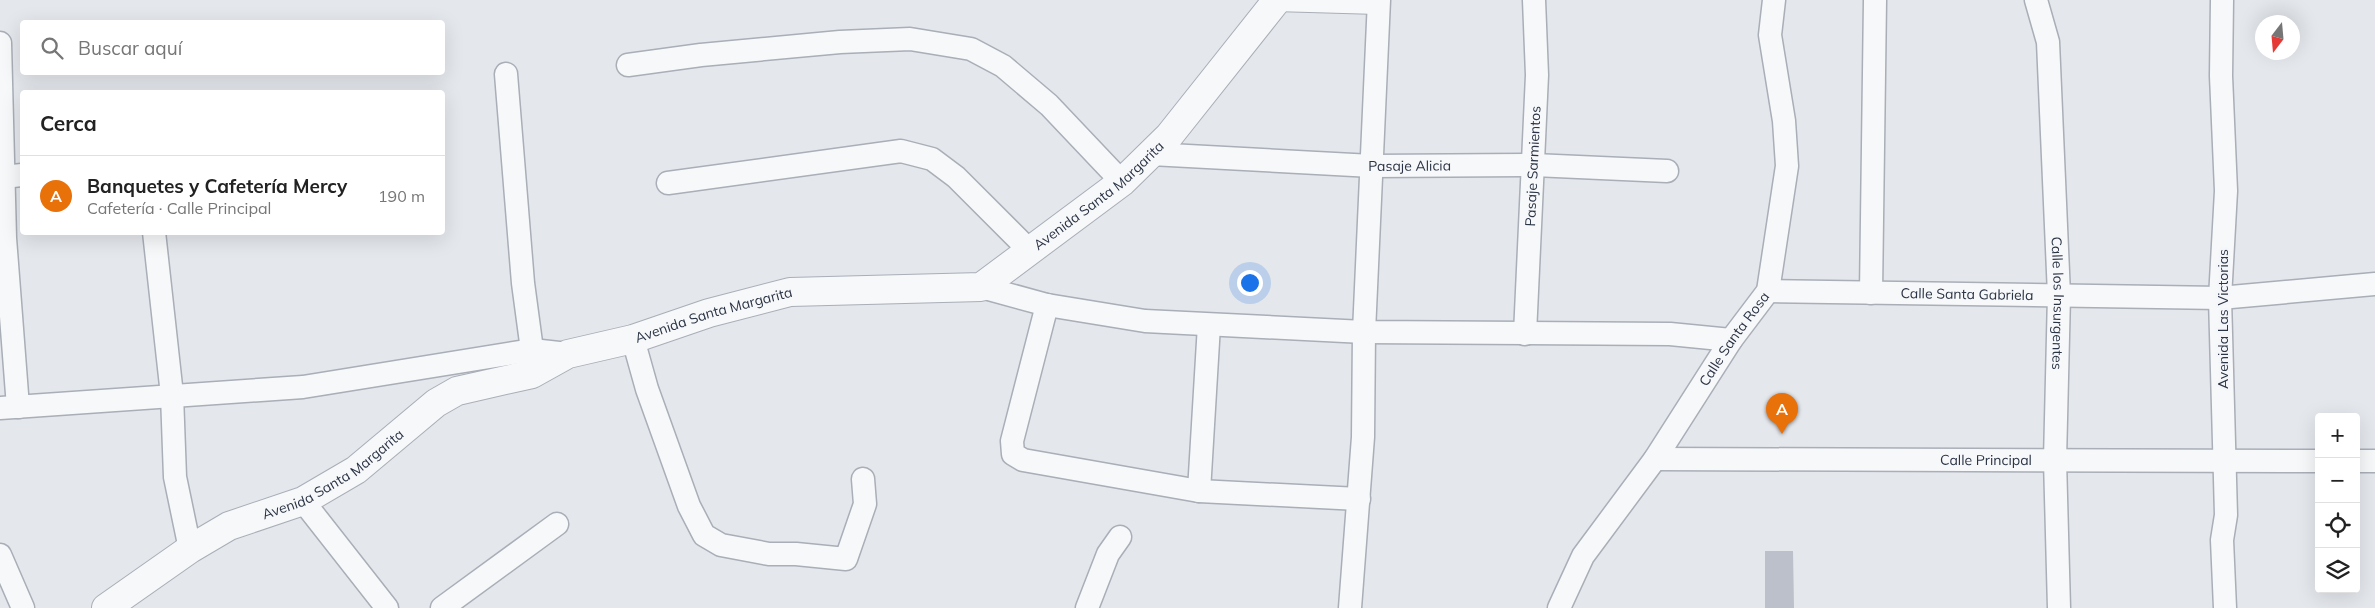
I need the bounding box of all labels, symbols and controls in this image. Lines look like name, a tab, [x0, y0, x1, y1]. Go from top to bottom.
north arrow	[2255, 15, 2300, 60]
search box	[20, 20, 445, 75]
icon: search	[38, 34, 66, 62]
text: Buscar aquí	[78, 36, 182, 60]
street label: Pasaje Sarmientos	[1521, 105, 1545, 227]
text: Cerca	[40, 110, 97, 136]
street label: Avenida Santa Margarita	[1030, 137, 1168, 254]
street label: Pasaje Alicia	[1368, 157, 1451, 175]
text: Banquetes y Cafetería Mercy	[87, 174, 347, 198]
text: A	[50, 186, 62, 206]
text: 190 m	[378, 186, 425, 206]
text: Cafetería · Calle Principal	[87, 198, 271, 218]
street label: Calle los Insurgentes	[2047, 236, 2068, 370]
street label: Avenida Las Victorias	[2214, 249, 2232, 389]
your location	[1237, 270, 1263, 296]
street label: Avenida Santa Margarita	[633, 283, 794, 347]
street label: Calle Santa Gabriela	[1900, 284, 2034, 304]
street label: Calle Santa Rosa	[1695, 288, 1773, 389]
pin: A	[1766, 393, 1798, 434]
map controls	[2315, 413, 2360, 593]
button: +	[2315, 413, 2360, 458]
street label: Avenida Santa Margarita	[260, 425, 407, 523]
street label: Calle Principal	[1940, 451, 2032, 469]
button: −	[2315, 458, 2360, 503]
button: locate	[2315, 503, 2360, 548]
button: layers	[2315, 548, 2360, 593]

